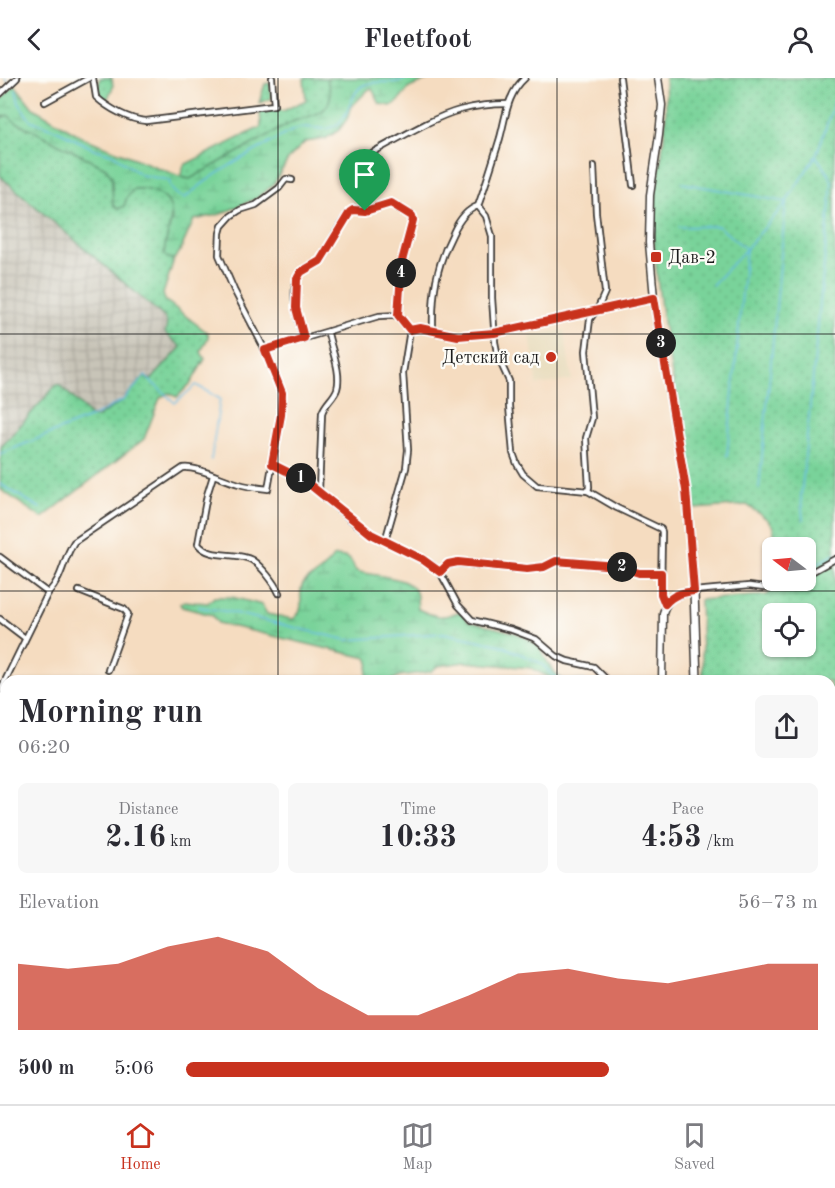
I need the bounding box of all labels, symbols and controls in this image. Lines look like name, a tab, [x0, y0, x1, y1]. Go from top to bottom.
icon: back	[18, 23, 51, 56]
icon: person	[784, 23, 817, 56]
text: Fleetfoot	[363, 26, 472, 53]
pin	[339, 149, 390, 211]
icon: arrive	[348, 158, 381, 191]
place label: Дав-2	[668, 249, 716, 267]
marker: Дав-2	[649, 250, 663, 264]
pin: 4	[386, 258, 416, 288]
text: 4	[396, 265, 406, 281]
pin: 3	[646, 328, 676, 358]
text: 3	[656, 335, 666, 351]
place label: Детский сад	[442, 349, 539, 367]
marker: Детский сад	[544, 350, 558, 364]
pin: 1	[286, 463, 316, 493]
text: 1	[296, 470, 306, 486]
north arrow	[762, 537, 816, 591]
map controls	[762, 537, 816, 657]
pin: 2	[607, 552, 637, 582]
text: 2	[617, 559, 627, 575]
button: locate	[762, 603, 816, 657]
button: share	[755, 695, 818, 758]
text: Morning run	[18, 697, 203, 730]
text: 06:20	[18, 738, 70, 758]
text: Distance	[118, 802, 178, 818]
text: Time	[400, 802, 436, 818]
text: Pace	[671, 802, 704, 818]
text: 2.16	[105, 823, 166, 853]
text: 10:33	[379, 823, 457, 853]
text: 4:53	[641, 823, 702, 853]
text: km	[166, 834, 191, 850]
text: /km	[702, 834, 734, 850]
text: Elevation	[18, 893, 99, 913]
text: 56–73 m	[738, 893, 818, 913]
text: 500 m	[18, 1059, 74, 1079]
text: 5:06	[114, 1059, 154, 1079]
tab: Home	[120, 1119, 161, 1175]
tab: Map	[401, 1119, 434, 1175]
tab: Saved	[674, 1119, 715, 1175]

